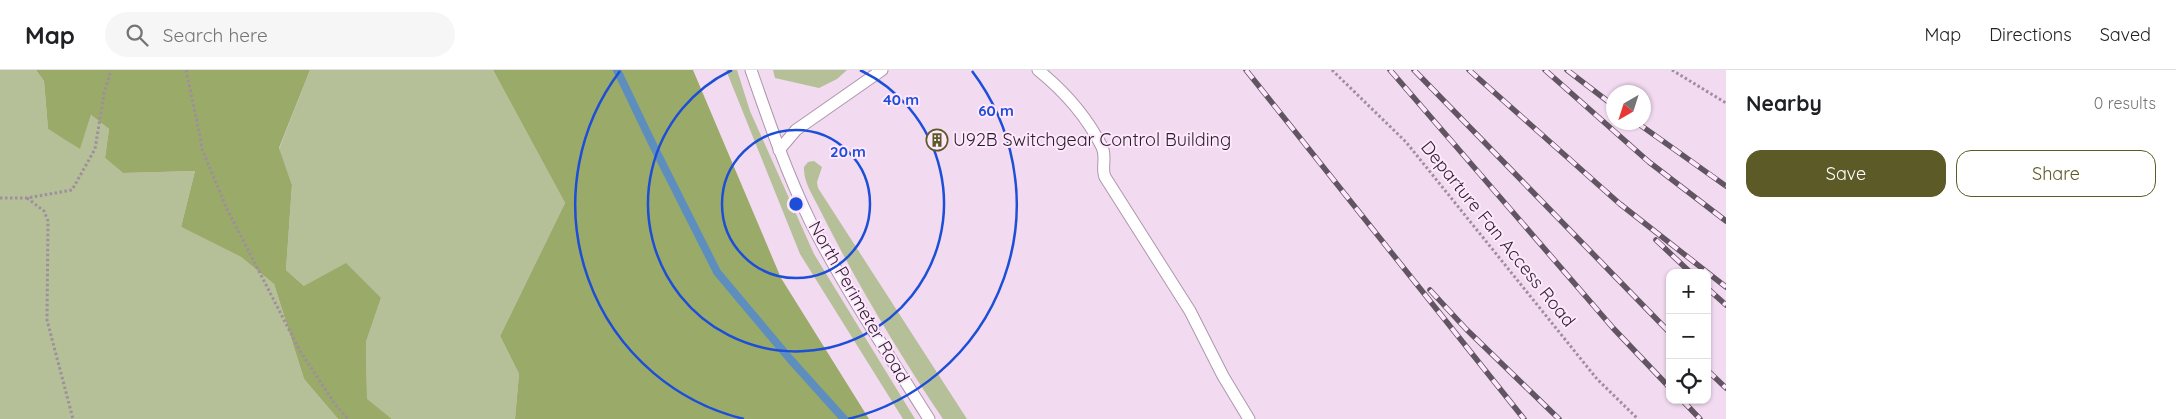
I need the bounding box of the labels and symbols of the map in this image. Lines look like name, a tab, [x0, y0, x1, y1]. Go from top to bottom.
north arrow	[1606, 85, 1651, 130]
text: 40 m	[883, 90, 919, 109]
text: 60 m	[978, 101, 1014, 120]
building icon: U92B Switchgear Control Building	[925, 128, 949, 152]
place label: U92B Switchgear Control Building	[953, 128, 1231, 151]
street label: Departure Fan Access Road	[1416, 136, 1581, 331]
text: 20 m	[830, 142, 866, 161]
centre of rings	[787, 195, 805, 213]
street label: North Perimeter Road	[804, 217, 915, 387]

